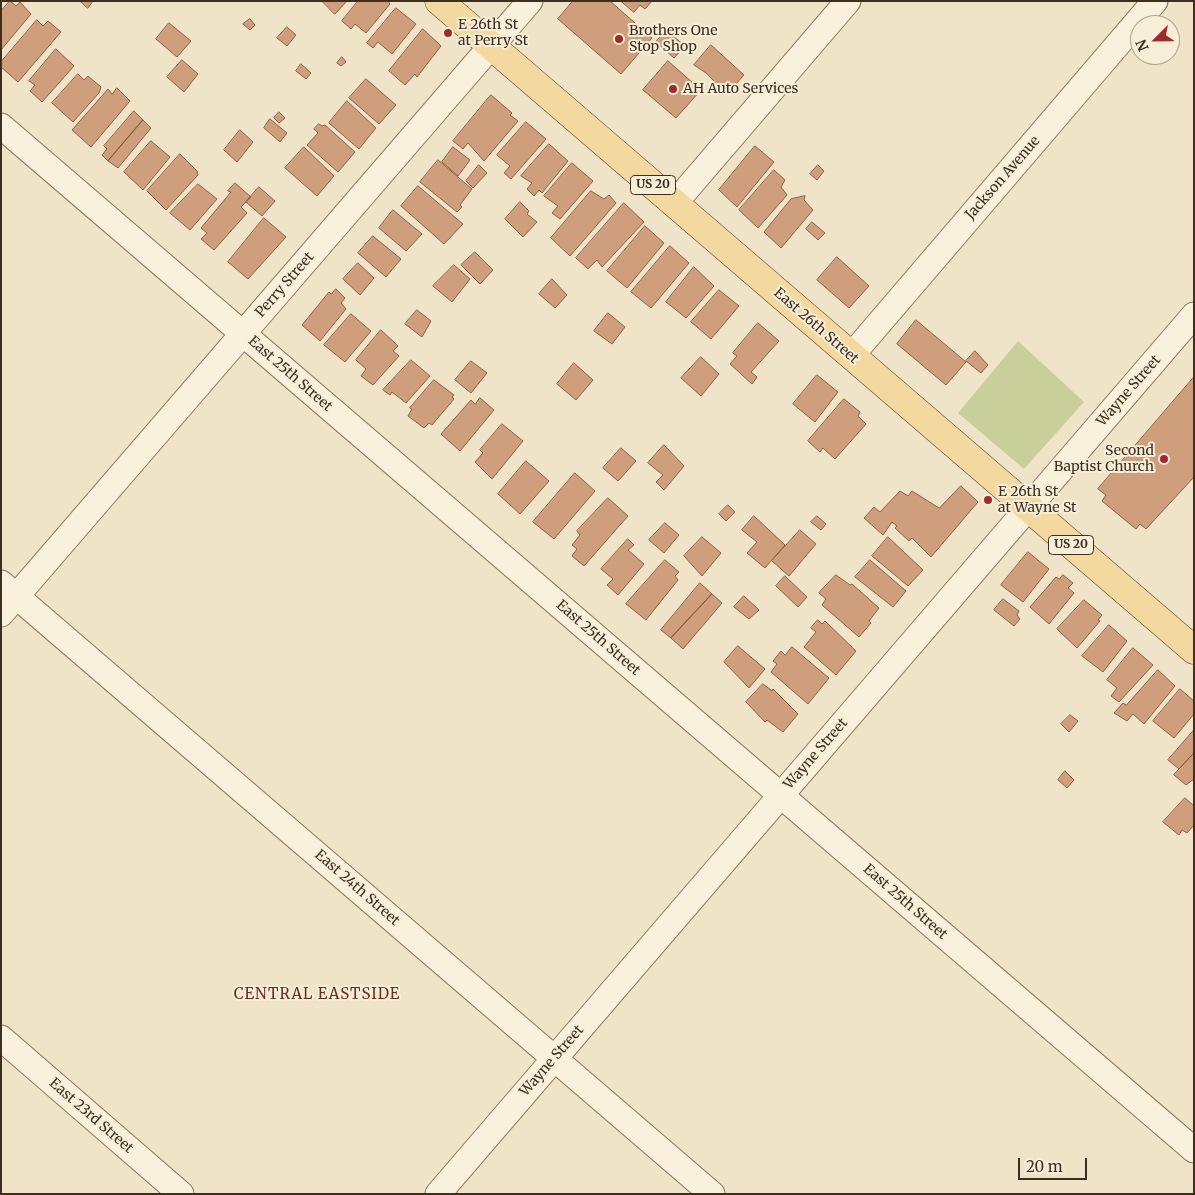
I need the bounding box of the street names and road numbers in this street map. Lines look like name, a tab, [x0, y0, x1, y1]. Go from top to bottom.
street label: Jackson Avenue	[962, 133, 1044, 223]
road number: US 20	[630, 176, 676, 194]
street label: Perry Street	[252, 249, 318, 321]
street label: East 26th Street	[770, 285, 862, 367]
street label: East 25th Street	[244, 333, 336, 415]
street label: Wayne Street	[1094, 352, 1164, 430]
road number: US 20	[1048, 536, 1094, 554]
street label: East 25th Street	[552, 597, 644, 679]
street label: Wayne Street	[781, 715, 851, 793]
street label: East 24th Street	[311, 847, 403, 929]
street label: East 25th Street	[859, 861, 951, 943]
street label: Wayne Street	[517, 1022, 587, 1100]
street label: East 23rd Street	[46, 1075, 136, 1157]

